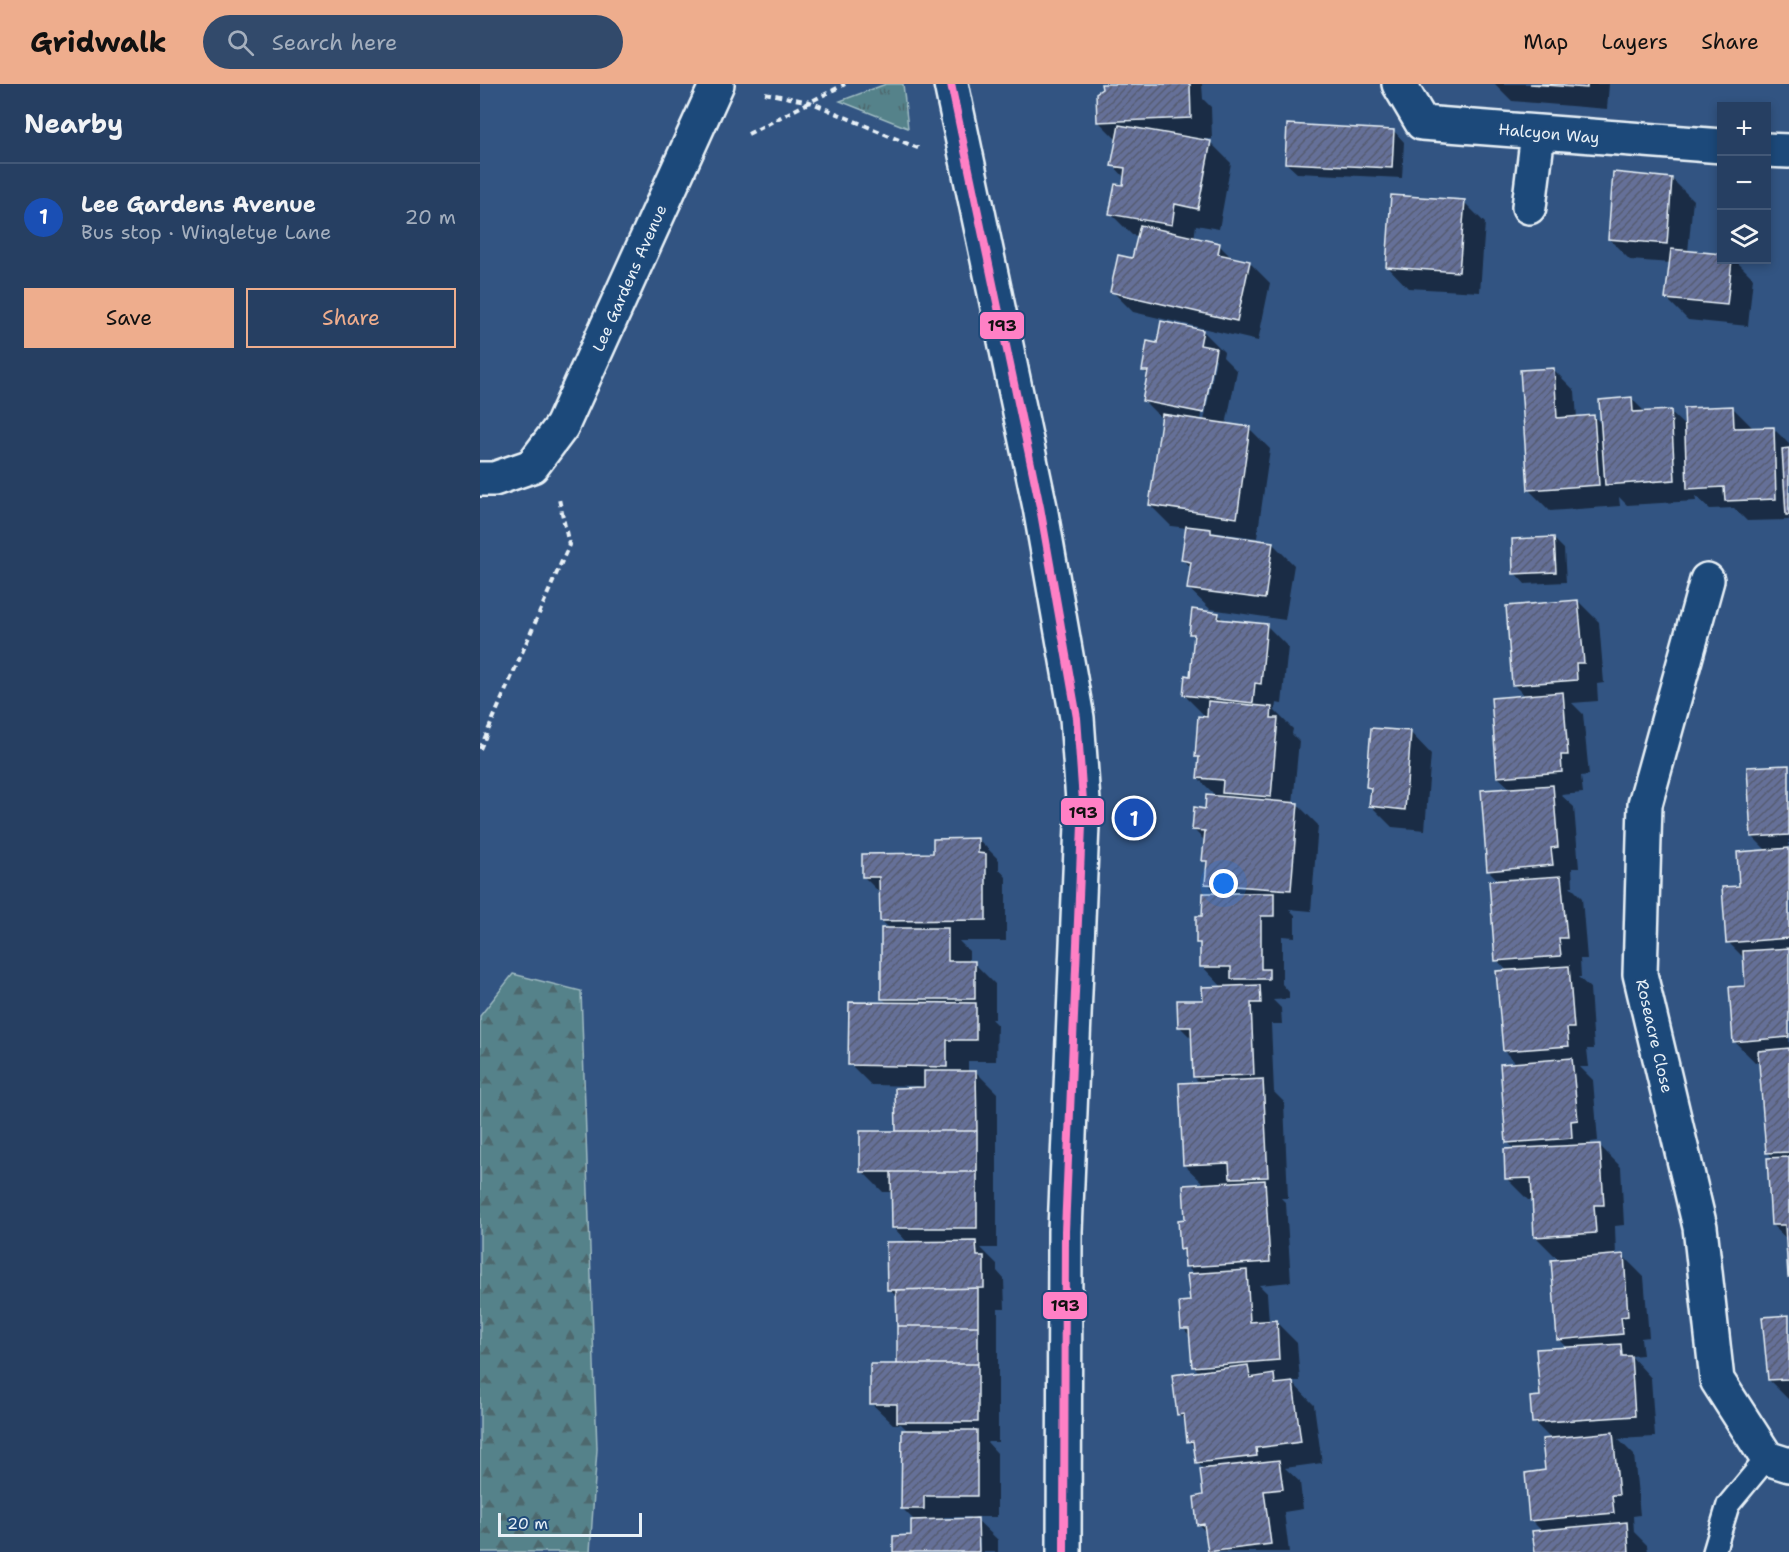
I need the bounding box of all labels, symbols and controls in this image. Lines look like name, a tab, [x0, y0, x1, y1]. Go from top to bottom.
search box	[203, 15, 623, 69]
text: Gridwalk	[30, 23, 167, 61]
icon: search	[224, 26, 257, 59]
text: Search here	[272, 28, 398, 57]
text: Map	[1523, 28, 1568, 56]
text: Layers	[1601, 28, 1668, 56]
text: Share	[1701, 28, 1759, 56]
map controls	[1717, 102, 1771, 264]
button: +	[1717, 102, 1771, 156]
text: Nearby	[24, 106, 123, 141]
street label: Halcyon Way	[1498, 119, 1600, 148]
button: −	[1717, 156, 1771, 210]
text: Lee Gardens Avenue	[81, 190, 316, 219]
street label: Lee Gardens Avenue	[588, 201, 671, 355]
text: 1	[39, 204, 48, 230]
text: 20 m	[405, 204, 456, 230]
button: layers	[1717, 210, 1771, 264]
text: Bus stop · Wingletye Lane	[81, 219, 331, 245]
button: Save	[24, 288, 234, 348]
button: Share	[246, 288, 456, 348]
line badge: 193	[979, 311, 1025, 340]
text: 193	[987, 315, 1017, 336]
pin: 1	[1114, 796, 1154, 840]
line badge: 193	[1060, 797, 1105, 826]
text: 193	[1068, 802, 1098, 823]
your location	[1209, 869, 1238, 898]
street label: Roseacre Close	[1631, 977, 1678, 1095]
line badge: 193	[1042, 1291, 1088, 1320]
text: 193	[1050, 1295, 1080, 1316]
scale bar	[498, 1510, 642, 1538]
text: 20 m	[507, 1513, 548, 1534]

